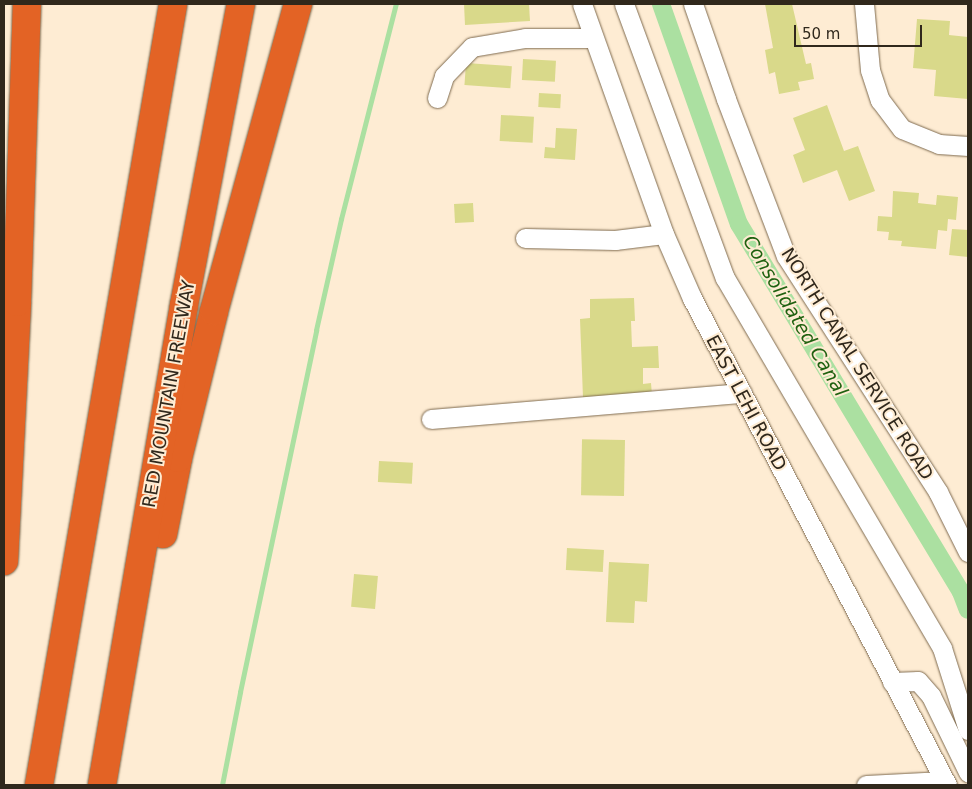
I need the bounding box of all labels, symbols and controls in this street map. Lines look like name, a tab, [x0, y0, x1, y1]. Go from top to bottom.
scale bar	[797, 15, 924, 47]
text: 50 m	[802, 25, 840, 43]
water label: Consolidated Canal	[738, 231, 852, 401]
street label: NORTH CANAL SERVICE ROAD	[776, 244, 938, 484]
street label: RED MOUNTAIN FREEWAY	[138, 279, 200, 509]
street label: EAST LEHI ROAD	[701, 332, 791, 474]

